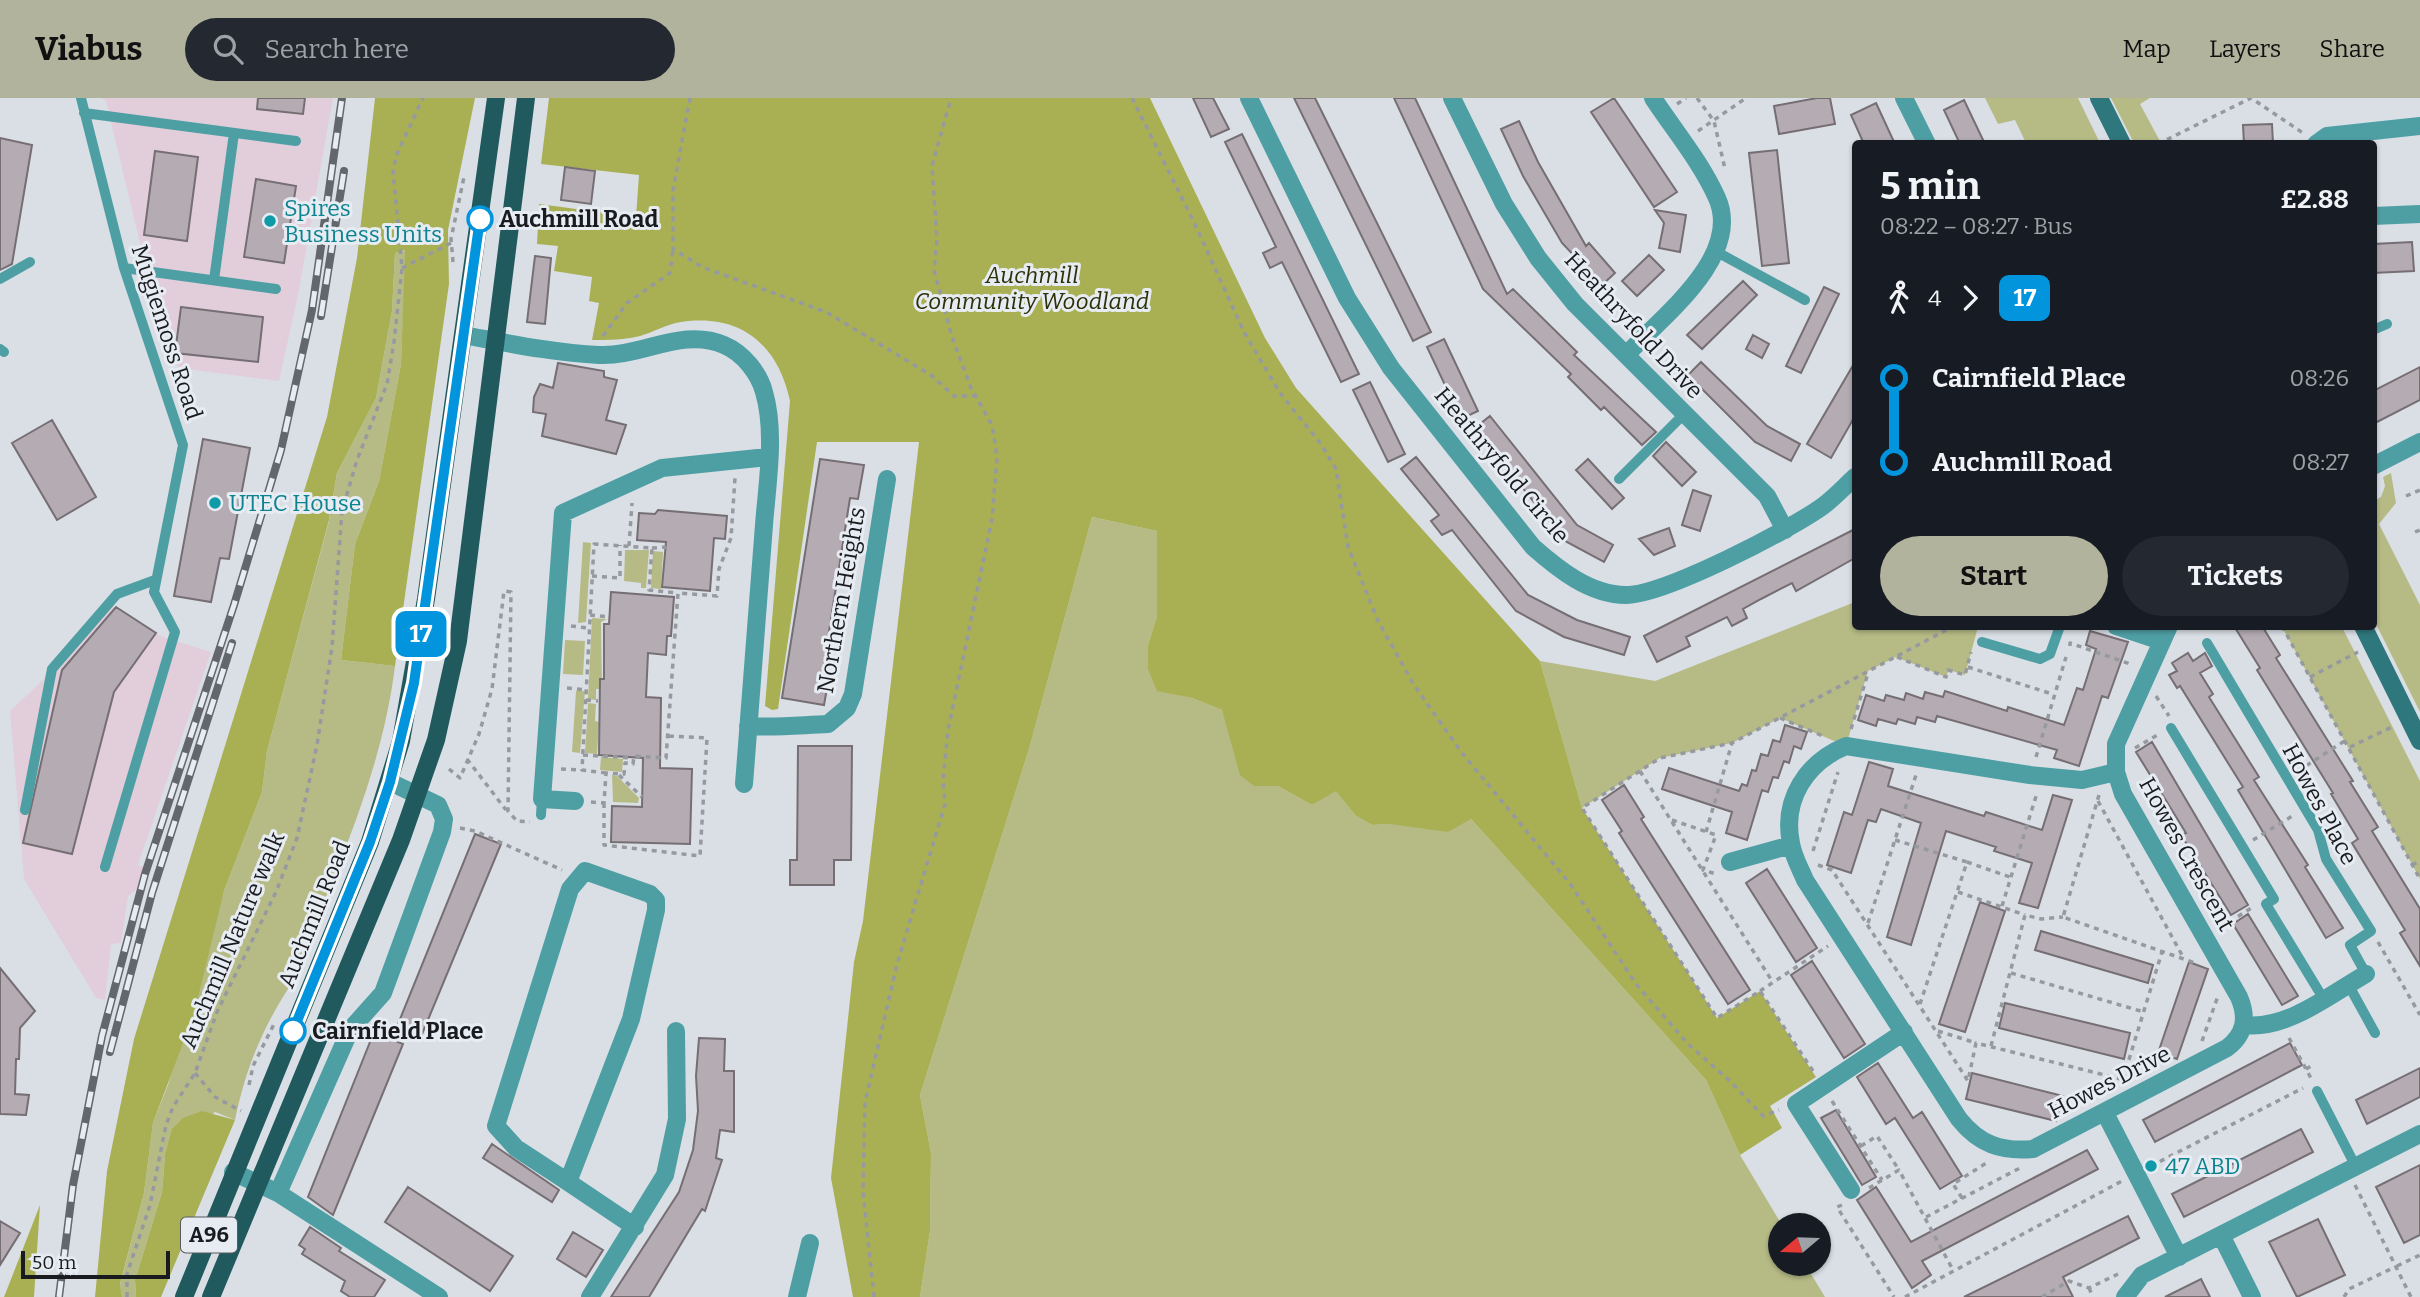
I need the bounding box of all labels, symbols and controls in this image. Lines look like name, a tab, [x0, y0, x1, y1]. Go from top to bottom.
search box	[185, 18, 675, 81]
text: Viabus	[35, 29, 143, 69]
icon: search	[209, 30, 247, 68]
text: Search here	[265, 34, 409, 65]
text: Map	[2123, 35, 2171, 63]
text: Layers	[2209, 35, 2281, 63]
text: Share	[2319, 35, 2385, 63]
text: 5 min	[1880, 163, 1980, 209]
text: £2.88	[2280, 184, 2349, 215]
place label: Spires Business Units	[284, 194, 442, 248]
place label: Auchmill Road	[499, 205, 658, 233]
marker: Auchmill Road	[467, 206, 493, 232]
text: 08:22 – 08:27 · Bus	[1880, 212, 2073, 240]
marker: Spires Business Units	[262, 213, 278, 229]
street label: Mugiemoss Road	[125, 241, 209, 423]
street label: Heathryfold Drive	[1559, 246, 1709, 404]
park label: Auchmill Community Woodland	[915, 261, 1149, 315]
icon: walk	[1880, 279, 1918, 317]
icon: forward	[1951, 279, 1989, 317]
text: 4	[1928, 284, 1941, 312]
text: 17	[2013, 284, 2036, 312]
text: Cairnfield Place	[1932, 363, 2126, 394]
text: 08:26	[2290, 364, 2349, 392]
street label: Heathryfold Circle	[1429, 381, 1575, 549]
text: Auchmill Road	[1932, 447, 2112, 478]
text: 08:27	[2292, 448, 2349, 476]
place label: UTEC House	[229, 489, 361, 517]
marker: UTEC House	[207, 495, 223, 511]
street label: Northern Heights	[811, 505, 871, 695]
button: Start	[1880, 536, 2108, 616]
button: Tickets	[2122, 536, 2349, 616]
line badge: 17	[390, 611, 452, 657]
text: 17	[409, 620, 433, 648]
street label: Howes Place	[2276, 739, 2364, 869]
street label: Howes Crescent	[2133, 772, 2241, 936]
street label: Auchmill Nature walk	[174, 828, 290, 1052]
street label: Auchmill Road	[272, 836, 356, 992]
place label: Cairnfield Place	[312, 1017, 483, 1045]
marker: Cairnfield Place	[280, 1018, 306, 1044]
street label: Howes Drive	[2043, 1039, 2175, 1125]
place label: 47 ABD	[2165, 1152, 2241, 1180]
marker: 47 ABD	[2143, 1158, 2159, 1174]
north arrow	[1768, 1213, 1830, 1276]
map controls	[1768, 1213, 1831, 1276]
road number: A96	[181, 1218, 237, 1252]
scale bar	[21, 1248, 170, 1280]
text: 50 m	[32, 1251, 76, 1274]

